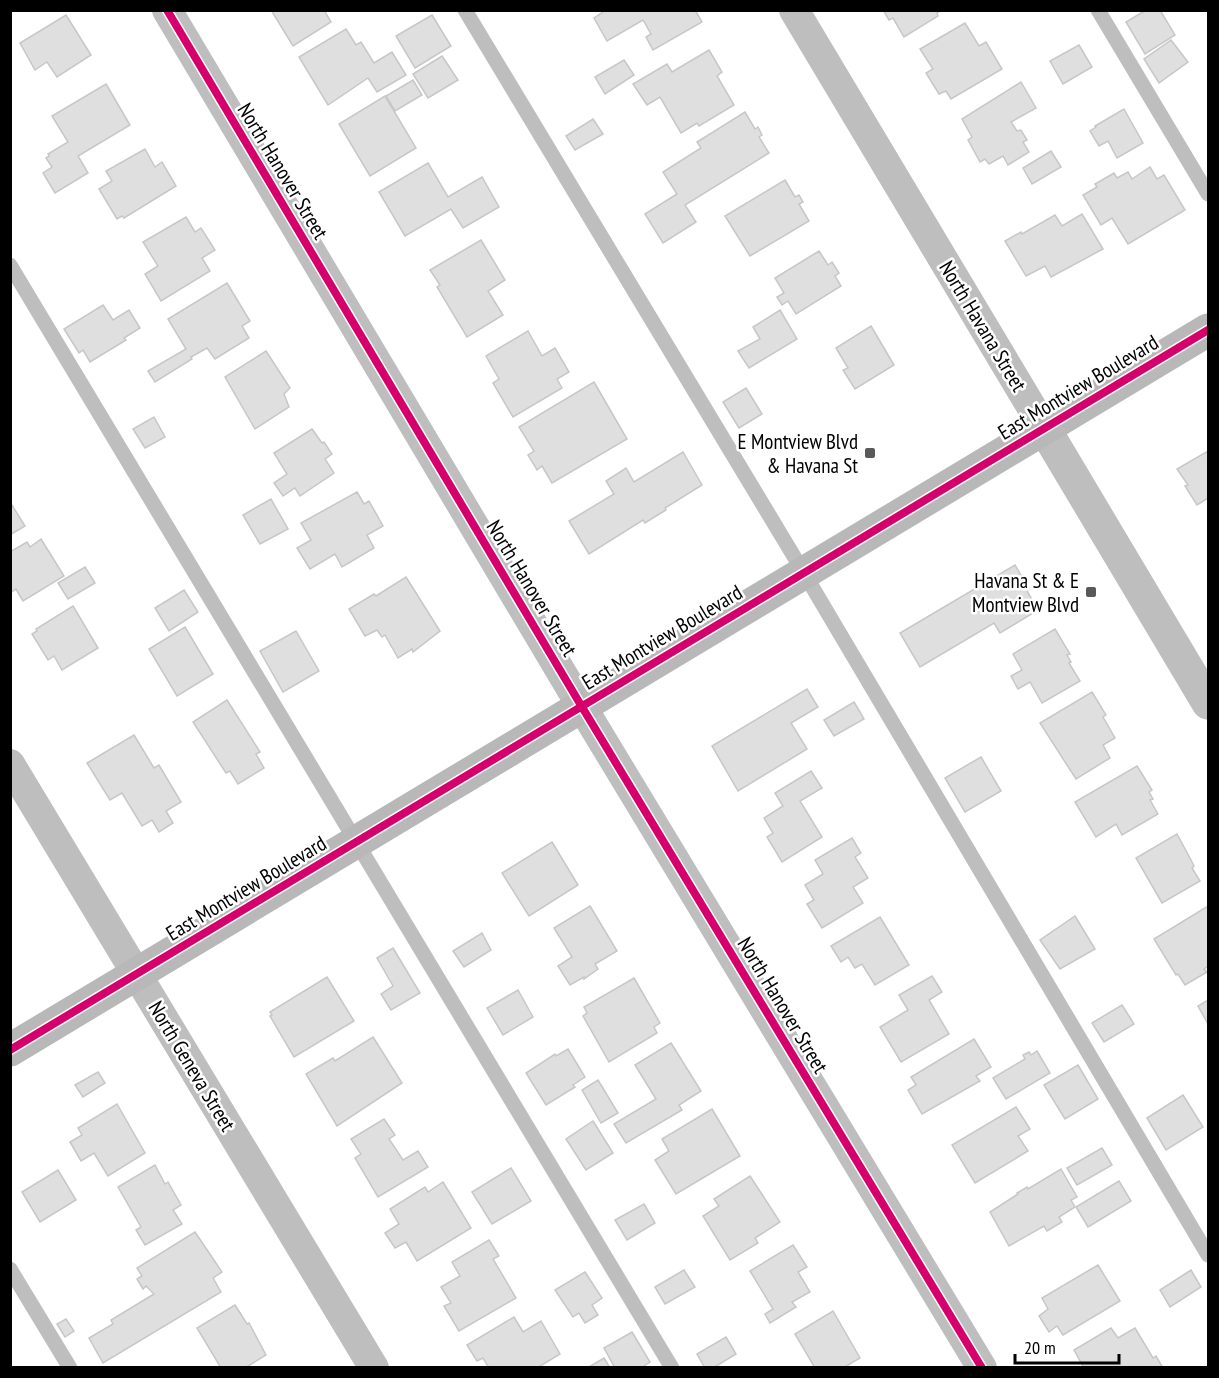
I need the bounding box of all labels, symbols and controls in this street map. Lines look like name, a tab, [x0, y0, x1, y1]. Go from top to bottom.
street label: North Hanover Street	[232, 98, 334, 244]
street label: North Havana Street	[933, 256, 1033, 397]
street label: East Montview Boulevard	[993, 328, 1163, 446]
place label: E Montview Blvd & Havana St	[738, 428, 858, 479]
marker: E Montview Blvd & Havana St	[863, 446, 877, 460]
street label: North Hanover Street	[481, 515, 583, 661]
place label: Havana St & E Montview Blvd	[972, 567, 1079, 618]
street label: East Montview Boulevard	[577, 578, 747, 696]
marker: Havana St & E Montview Blvd	[1084, 585, 1098, 599]
street label: East Montview Boulevard	[161, 829, 331, 947]
street label: North Hanover Street	[732, 932, 834, 1078]
street label: North Geneva Street	[143, 996, 242, 1136]
scale bar	[1015, 1327, 1118, 1365]
text: 20 m	[1024, 1336, 1056, 1359]

